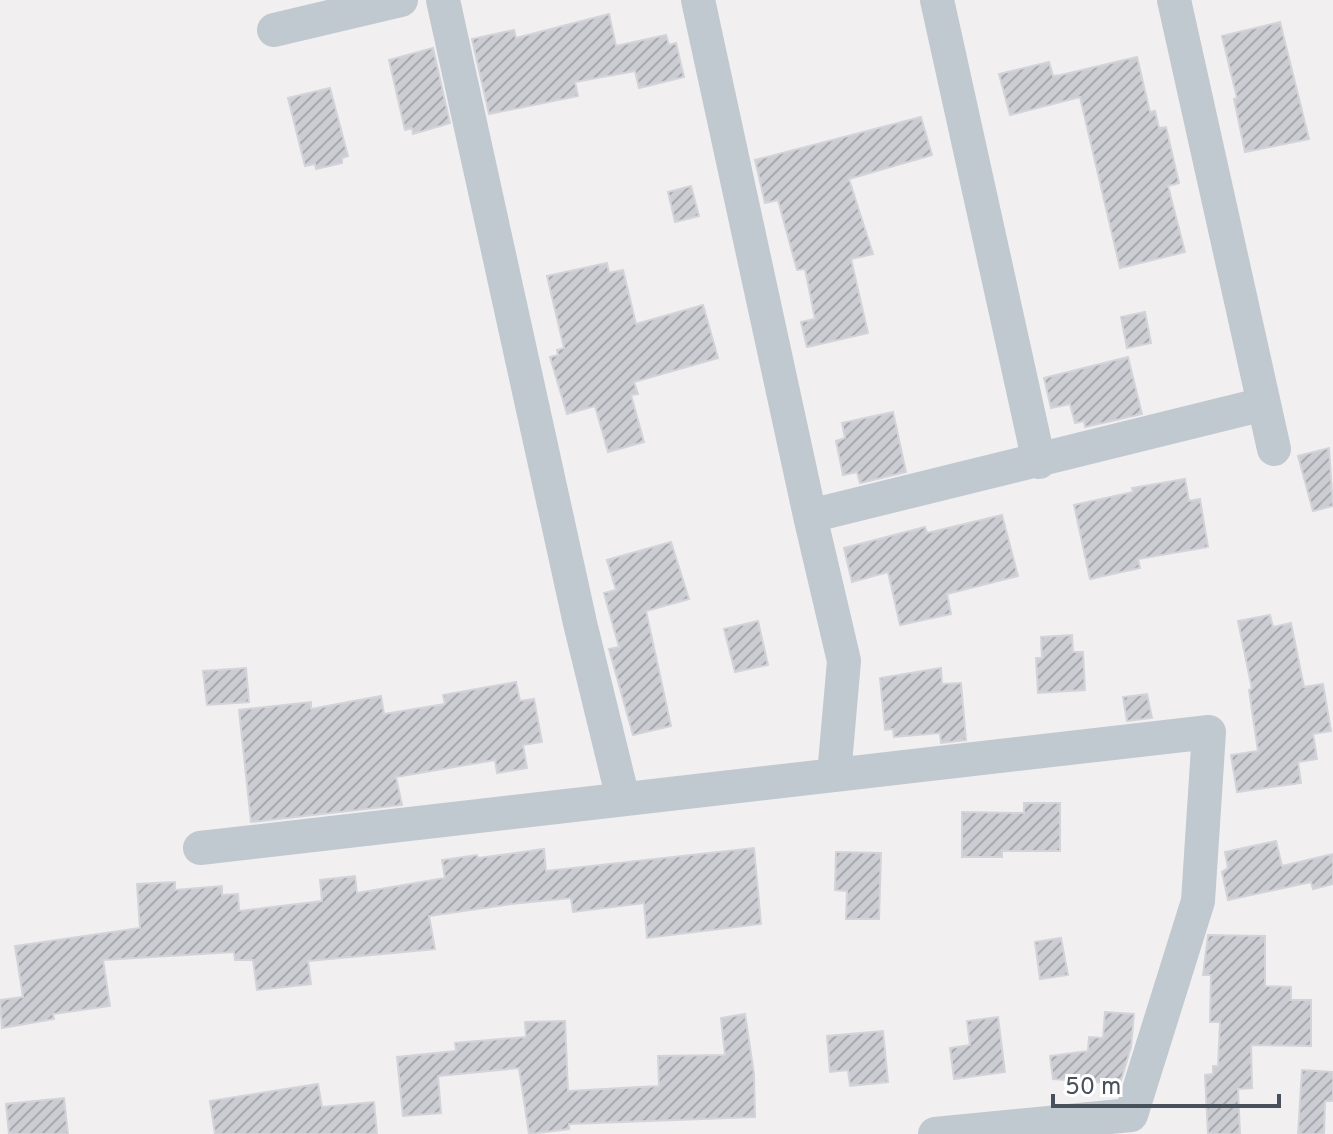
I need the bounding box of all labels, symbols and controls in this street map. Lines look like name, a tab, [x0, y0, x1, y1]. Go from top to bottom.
scale bar	[1053, 1058, 1279, 1108]
text: 50 m	[1065, 1073, 1121, 1103]

